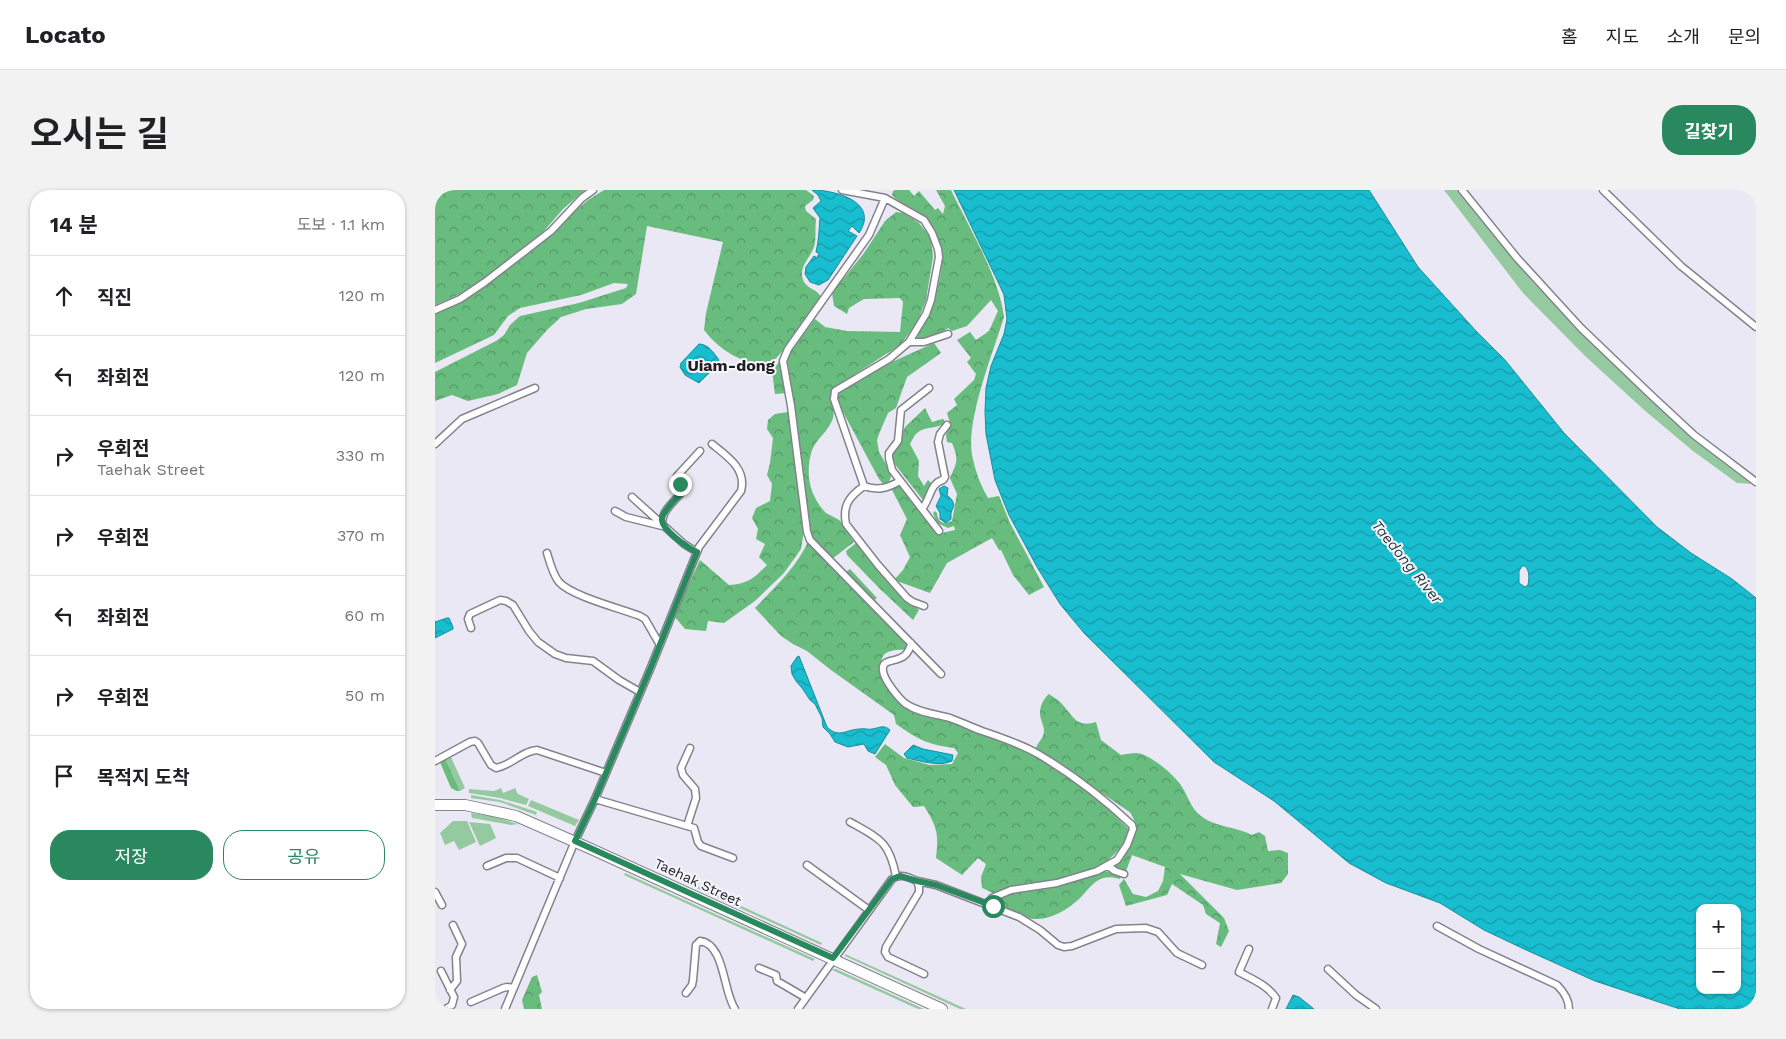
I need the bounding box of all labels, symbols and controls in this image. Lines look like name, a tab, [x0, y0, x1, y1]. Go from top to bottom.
text: Locato	[25, 21, 106, 49]
text: 홈	[1561, 26, 1578, 47]
text: 지도	[1606, 26, 1639, 47]
text: 소개	[1667, 26, 1700, 47]
text: 문의	[1728, 26, 1761, 47]
button: 길찾기	[1662, 105, 1756, 155]
text: 오시는 길	[30, 113, 169, 155]
text: 14 분	[50, 212, 98, 237]
text: 도보 · 1.1 km	[297, 215, 385, 234]
icon: ahead	[50, 282, 78, 310]
text: 직진	[97, 286, 132, 309]
text: 120 m	[339, 286, 385, 305]
district label: Uiam-dong	[687, 356, 775, 375]
icon: left	[50, 362, 78, 390]
text: 좌회전	[97, 366, 149, 389]
text: 120 m	[339, 366, 385, 385]
text: 우회전	[97, 437, 149, 460]
icon: right	[50, 442, 78, 470]
text: 330 m	[336, 446, 385, 465]
text: Taehak Street	[97, 460, 205, 479]
route end	[669, 473, 692, 496]
water label: Taedong River	[1368, 517, 1447, 608]
icon: right	[50, 522, 78, 550]
text: 우회전	[97, 526, 149, 549]
text: 370 m	[337, 526, 385, 545]
icon: left	[50, 602, 78, 630]
text: 좌회전	[97, 606, 149, 629]
text: 60 m	[345, 606, 385, 625]
icon: right	[50, 682, 78, 710]
text: 우회전	[97, 686, 149, 709]
text: 50 m	[345, 686, 385, 705]
icon: arrive	[50, 762, 78, 790]
text: 목적지 도착	[97, 766, 190, 789]
button: 저장	[50, 830, 213, 880]
button: 공유	[223, 830, 385, 880]
street label: Taehak Street	[652, 855, 744, 909]
route start	[982, 895, 1005, 918]
map controls	[1696, 904, 1741, 994]
button: +	[1696, 904, 1741, 949]
button: −	[1696, 949, 1741, 994]

